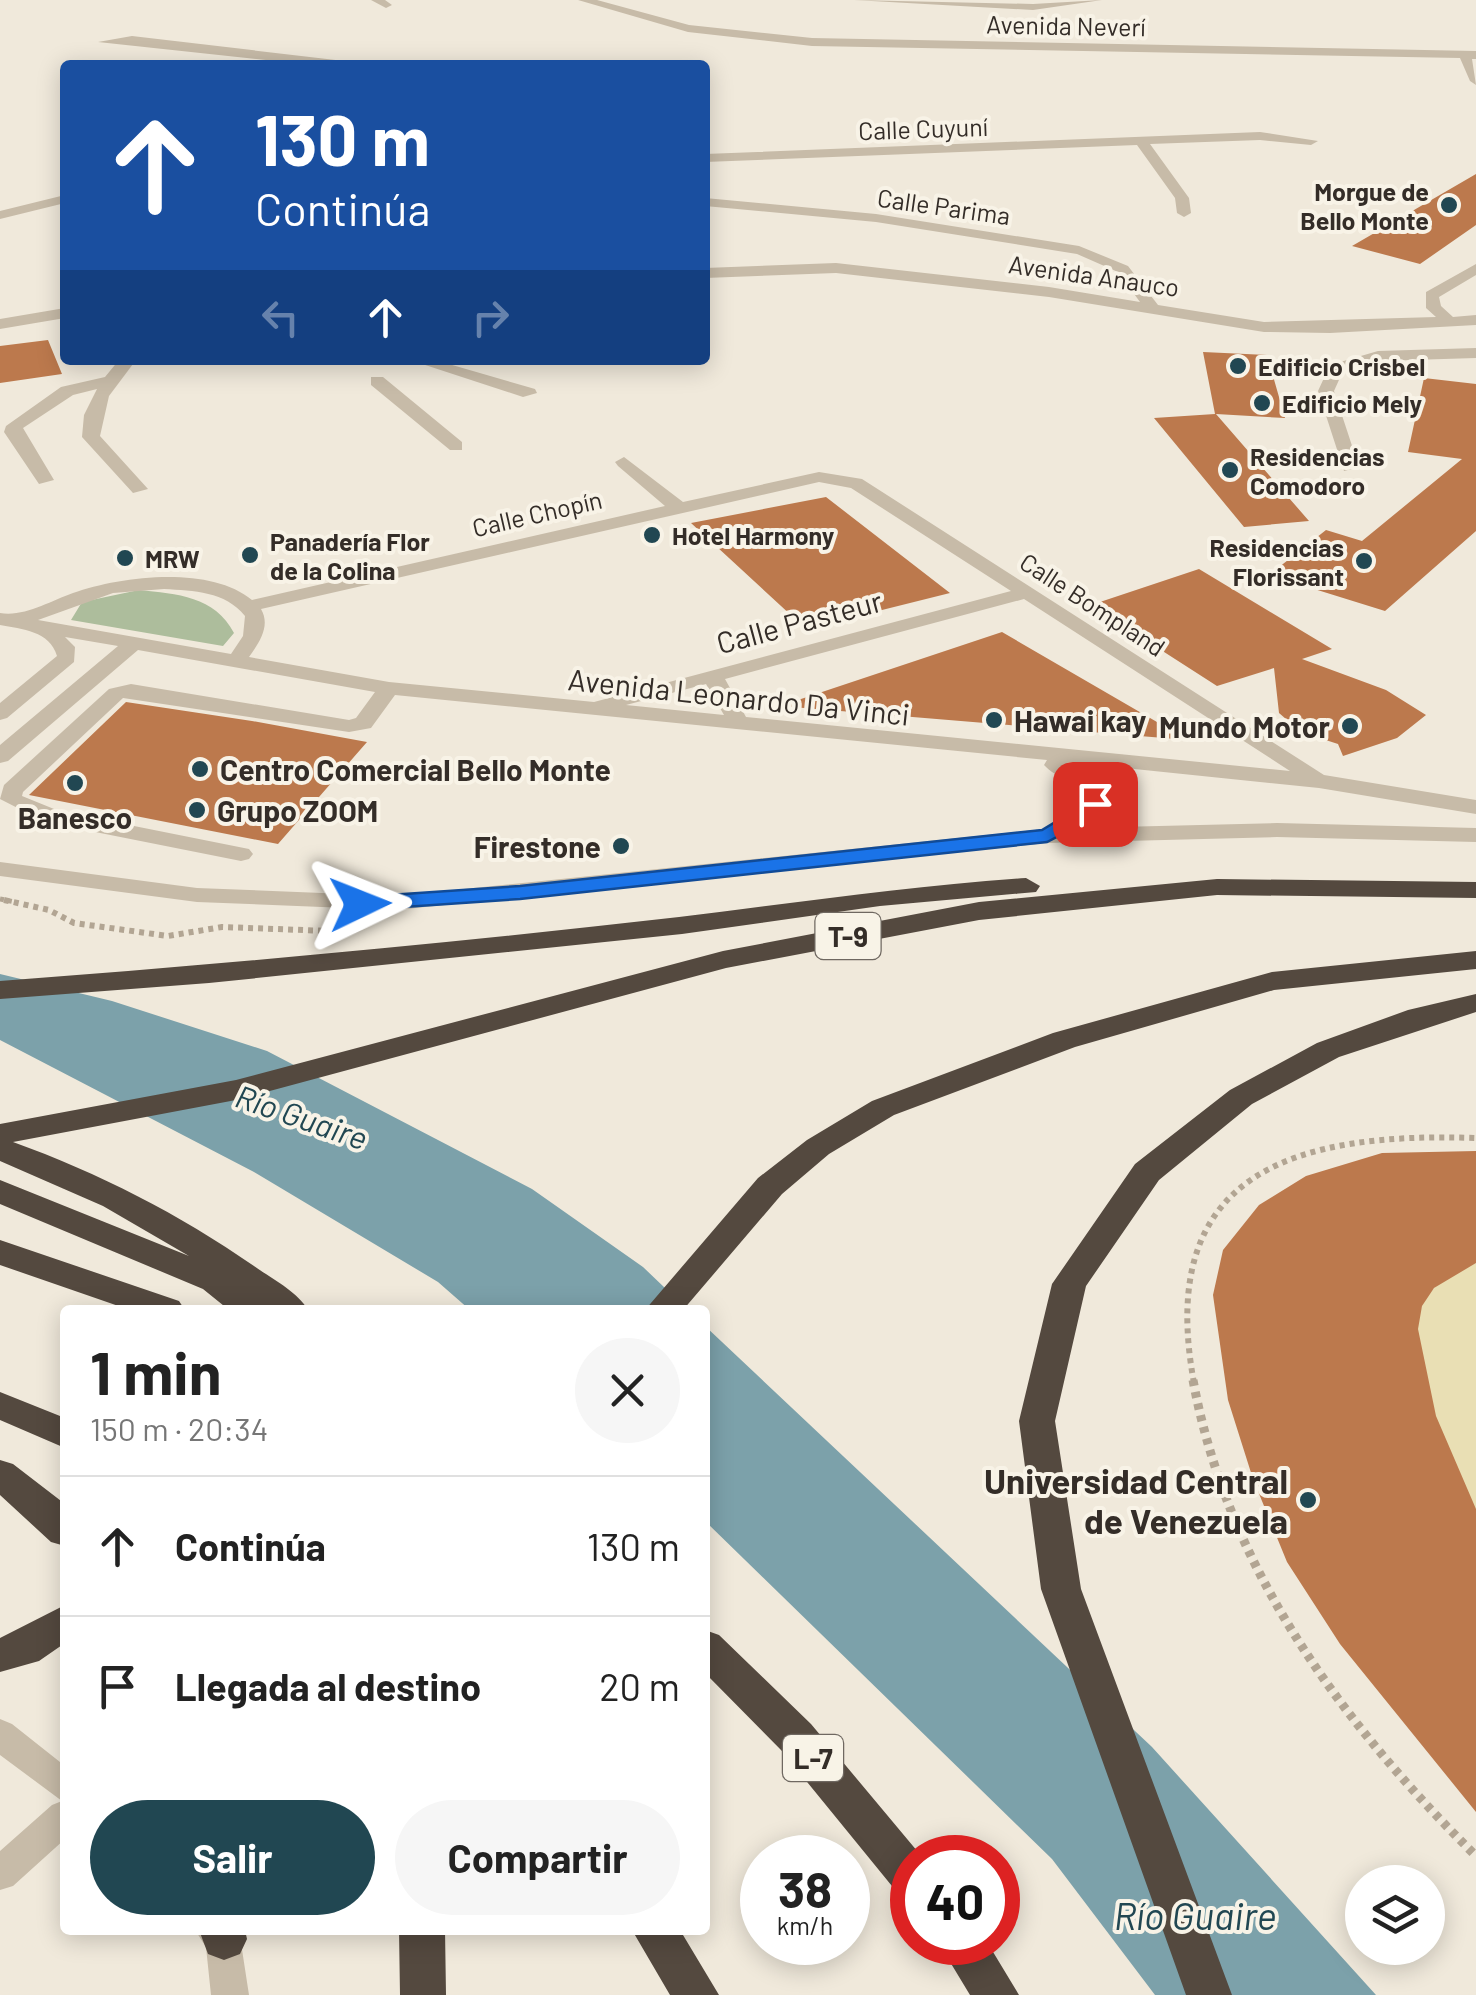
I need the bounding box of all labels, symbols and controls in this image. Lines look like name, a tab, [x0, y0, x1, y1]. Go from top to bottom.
street label: Avenida Neverí	[986, 9, 1146, 41]
text: 130 m	[255, 96, 430, 180]
icon: ahead	[90, 100, 220, 230]
street label: Calle Cuyuní	[858, 111, 988, 145]
place label: Morgue de Bello Monte	[1300, 176, 1429, 235]
text: Continúa	[255, 181, 430, 235]
street label: Calle Parima	[876, 182, 1012, 230]
marker: Morgue de Bello Monte	[1438, 194, 1460, 216]
street label: Avenida Anauco	[1007, 248, 1181, 302]
icon: left	[253, 290, 308, 345]
icon: ahead	[358, 290, 413, 345]
icon: right	[463, 290, 518, 345]
place label: Edificio Crisbel	[1258, 351, 1425, 381]
marker: Edificio Crisbel	[1227, 355, 1249, 377]
place label: Edificio Mely	[1282, 388, 1423, 418]
marker: Edificio Mely	[1251, 392, 1273, 414]
place label: Residencias Comodoro	[1250, 441, 1385, 500]
marker: Residencias Comodoro	[1219, 459, 1241, 481]
street label: Calle Chopín	[469, 484, 605, 542]
place label: Hotel Harmony	[672, 520, 835, 550]
marker: Hotel Harmony	[641, 524, 663, 546]
place label: Panadería Flor de la Colina	[270, 526, 430, 585]
place label: Residencias Florissant	[1209, 532, 1344, 591]
place label: MRW	[145, 543, 200, 573]
marker: Panadería Flor de la Colina	[239, 544, 261, 566]
street label: Calle Bompland	[1015, 546, 1171, 662]
marker: MRW	[114, 547, 136, 569]
marker: Residencias Florissant	[1353, 550, 1375, 572]
street label: Calle Pasteur	[712, 582, 886, 660]
street label: Avenida Leonardo Da Vinci	[566, 660, 912, 732]
place label: Hawai kay	[1014, 702, 1146, 738]
place label: Mundo Motor	[1159, 708, 1330, 744]
marker: Hawai kay	[983, 709, 1005, 731]
marker: Mundo Motor	[1339, 715, 1361, 737]
place label: Centro Comercial Bello Monte	[220, 751, 611, 787]
marker: Centro Comercial Bello Monte	[189, 758, 211, 780]
pin	[1053, 762, 1138, 847]
marker: Banesco	[64, 772, 86, 794]
icon: arrive	[1068, 777, 1123, 832]
place label: Grupo ZOOM	[217, 792, 378, 828]
place label: Banesco	[18, 799, 132, 835]
marker: Grupo ZOOM	[186, 799, 208, 821]
place label: Firestone	[474, 828, 601, 864]
marker: Firestone	[610, 835, 632, 857]
position arrow	[308, 852, 412, 956]
road number: T-9	[816, 913, 880, 959]
water label: Río Guaire	[231, 1076, 373, 1156]
text: 1 min	[90, 1335, 221, 1407]
button: close	[575, 1338, 680, 1443]
text: 150 m · 20:34	[90, 1409, 268, 1447]
place label: Universidad Central de Venezuela	[984, 1459, 1288, 1541]
marker: Universidad Central de Venezuela	[1297, 1489, 1319, 1511]
icon: ahead	[90, 1519, 145, 1574]
text: Continúa	[175, 1523, 326, 1569]
text: 130 m	[587, 1523, 680, 1569]
icon: arrive	[90, 1659, 145, 1714]
text: Llegada al destino	[175, 1663, 481, 1709]
text: 20 m	[599, 1663, 680, 1709]
road number: L-7	[783, 1735, 843, 1781]
button: Salir	[90, 1800, 375, 1915]
button: Compartir	[395, 1800, 680, 1915]
speed limit sign: 40	[890, 1835, 1020, 1965]
text: 38	[778, 1858, 832, 1918]
map controls	[1345, 1865, 1445, 1965]
button: layers	[1345, 1865, 1445, 1965]
water label: Río Guaire	[1114, 1892, 1276, 1938]
text: km/h	[777, 1910, 833, 1940]

